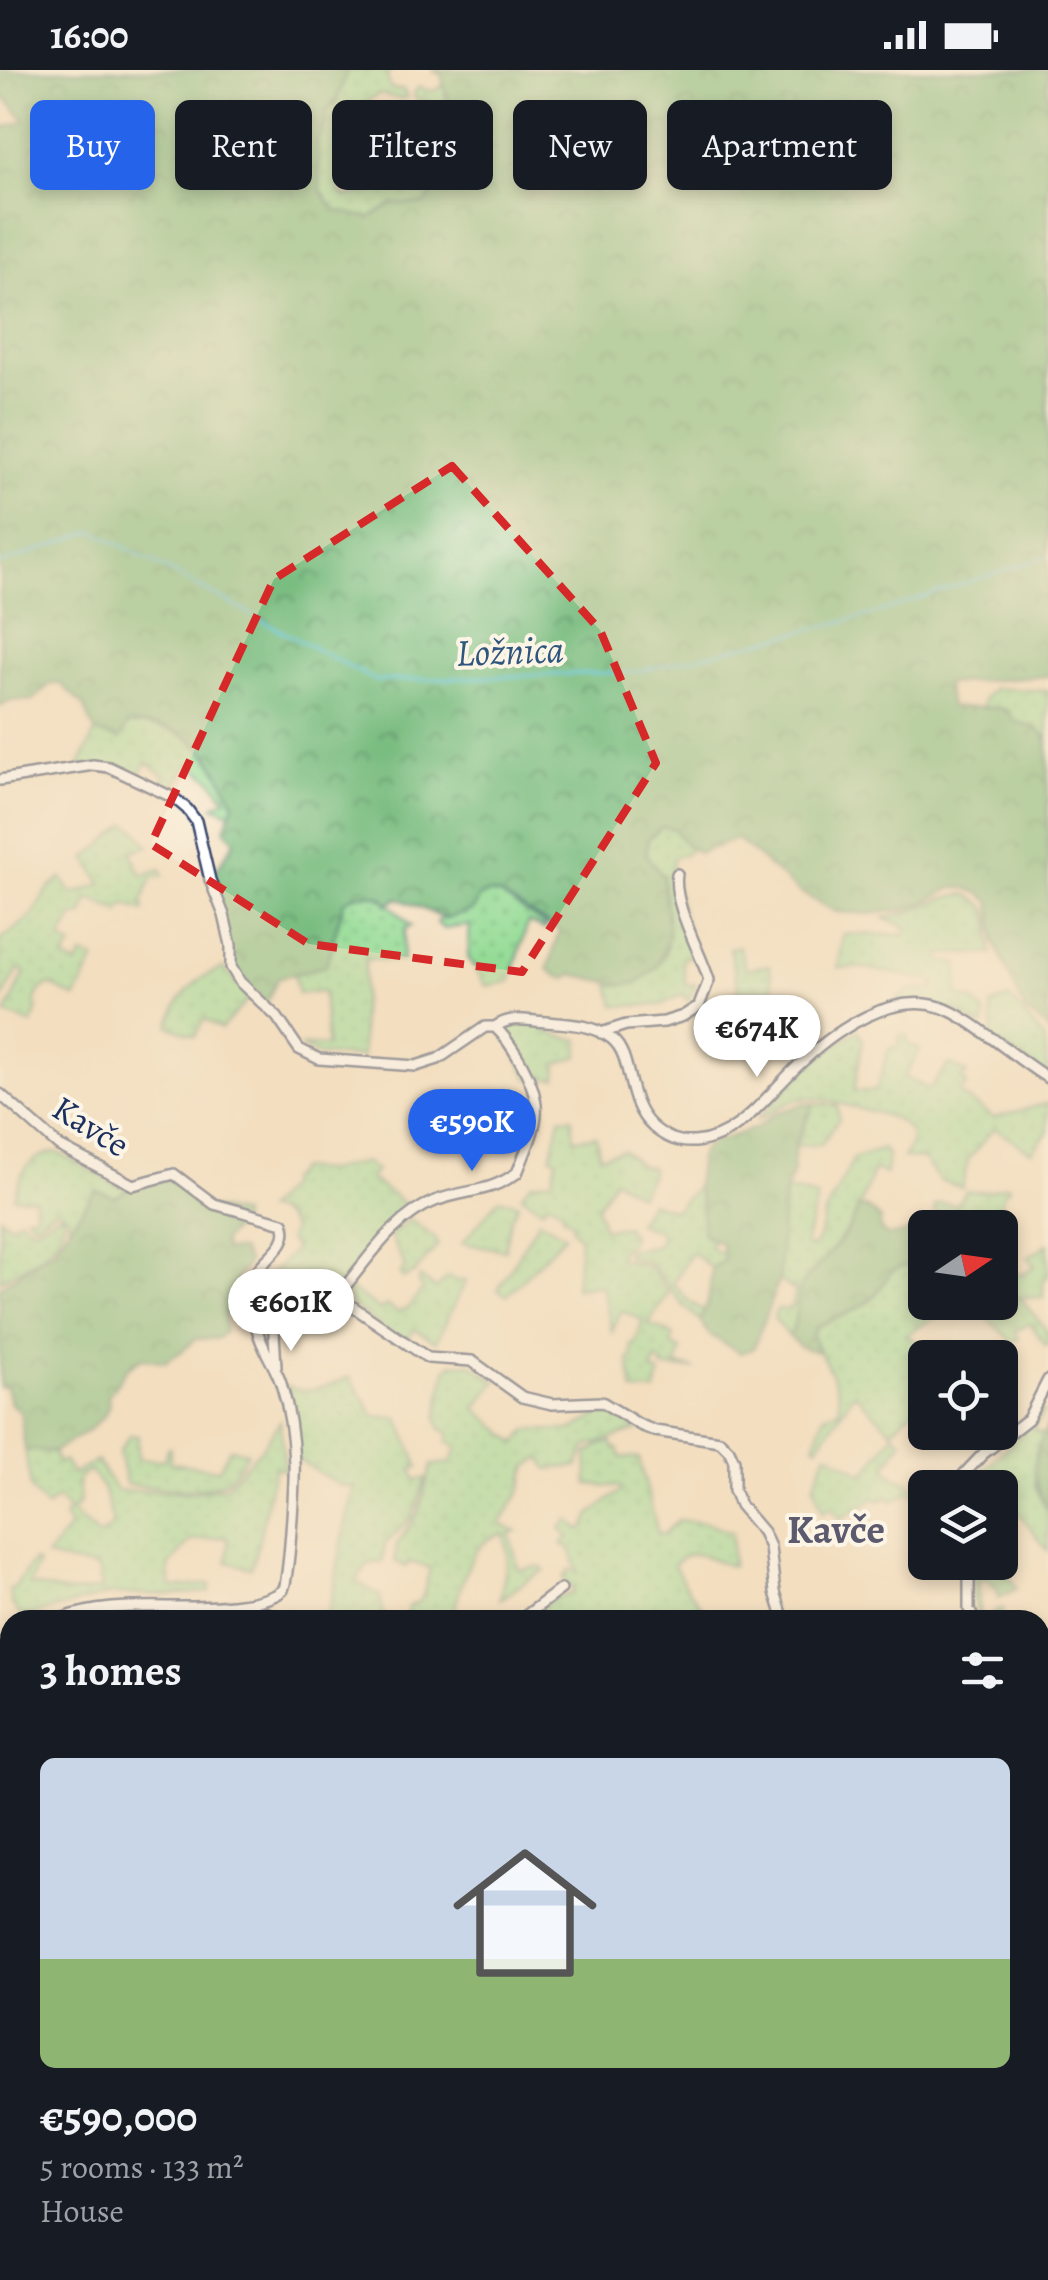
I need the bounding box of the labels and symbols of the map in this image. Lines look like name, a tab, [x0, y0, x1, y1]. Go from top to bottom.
water label: Ložnica	[455, 623, 565, 679]
pin: €674K	[687, 995, 827, 1080]
street label: Kavče	[43, 1084, 139, 1168]
pin: €590K	[402, 1089, 542, 1174]
north arrow	[908, 1210, 1018, 1320]
pin: €601K	[221, 1269, 361, 1354]
district label: Kavče	[787, 1502, 885, 1557]

